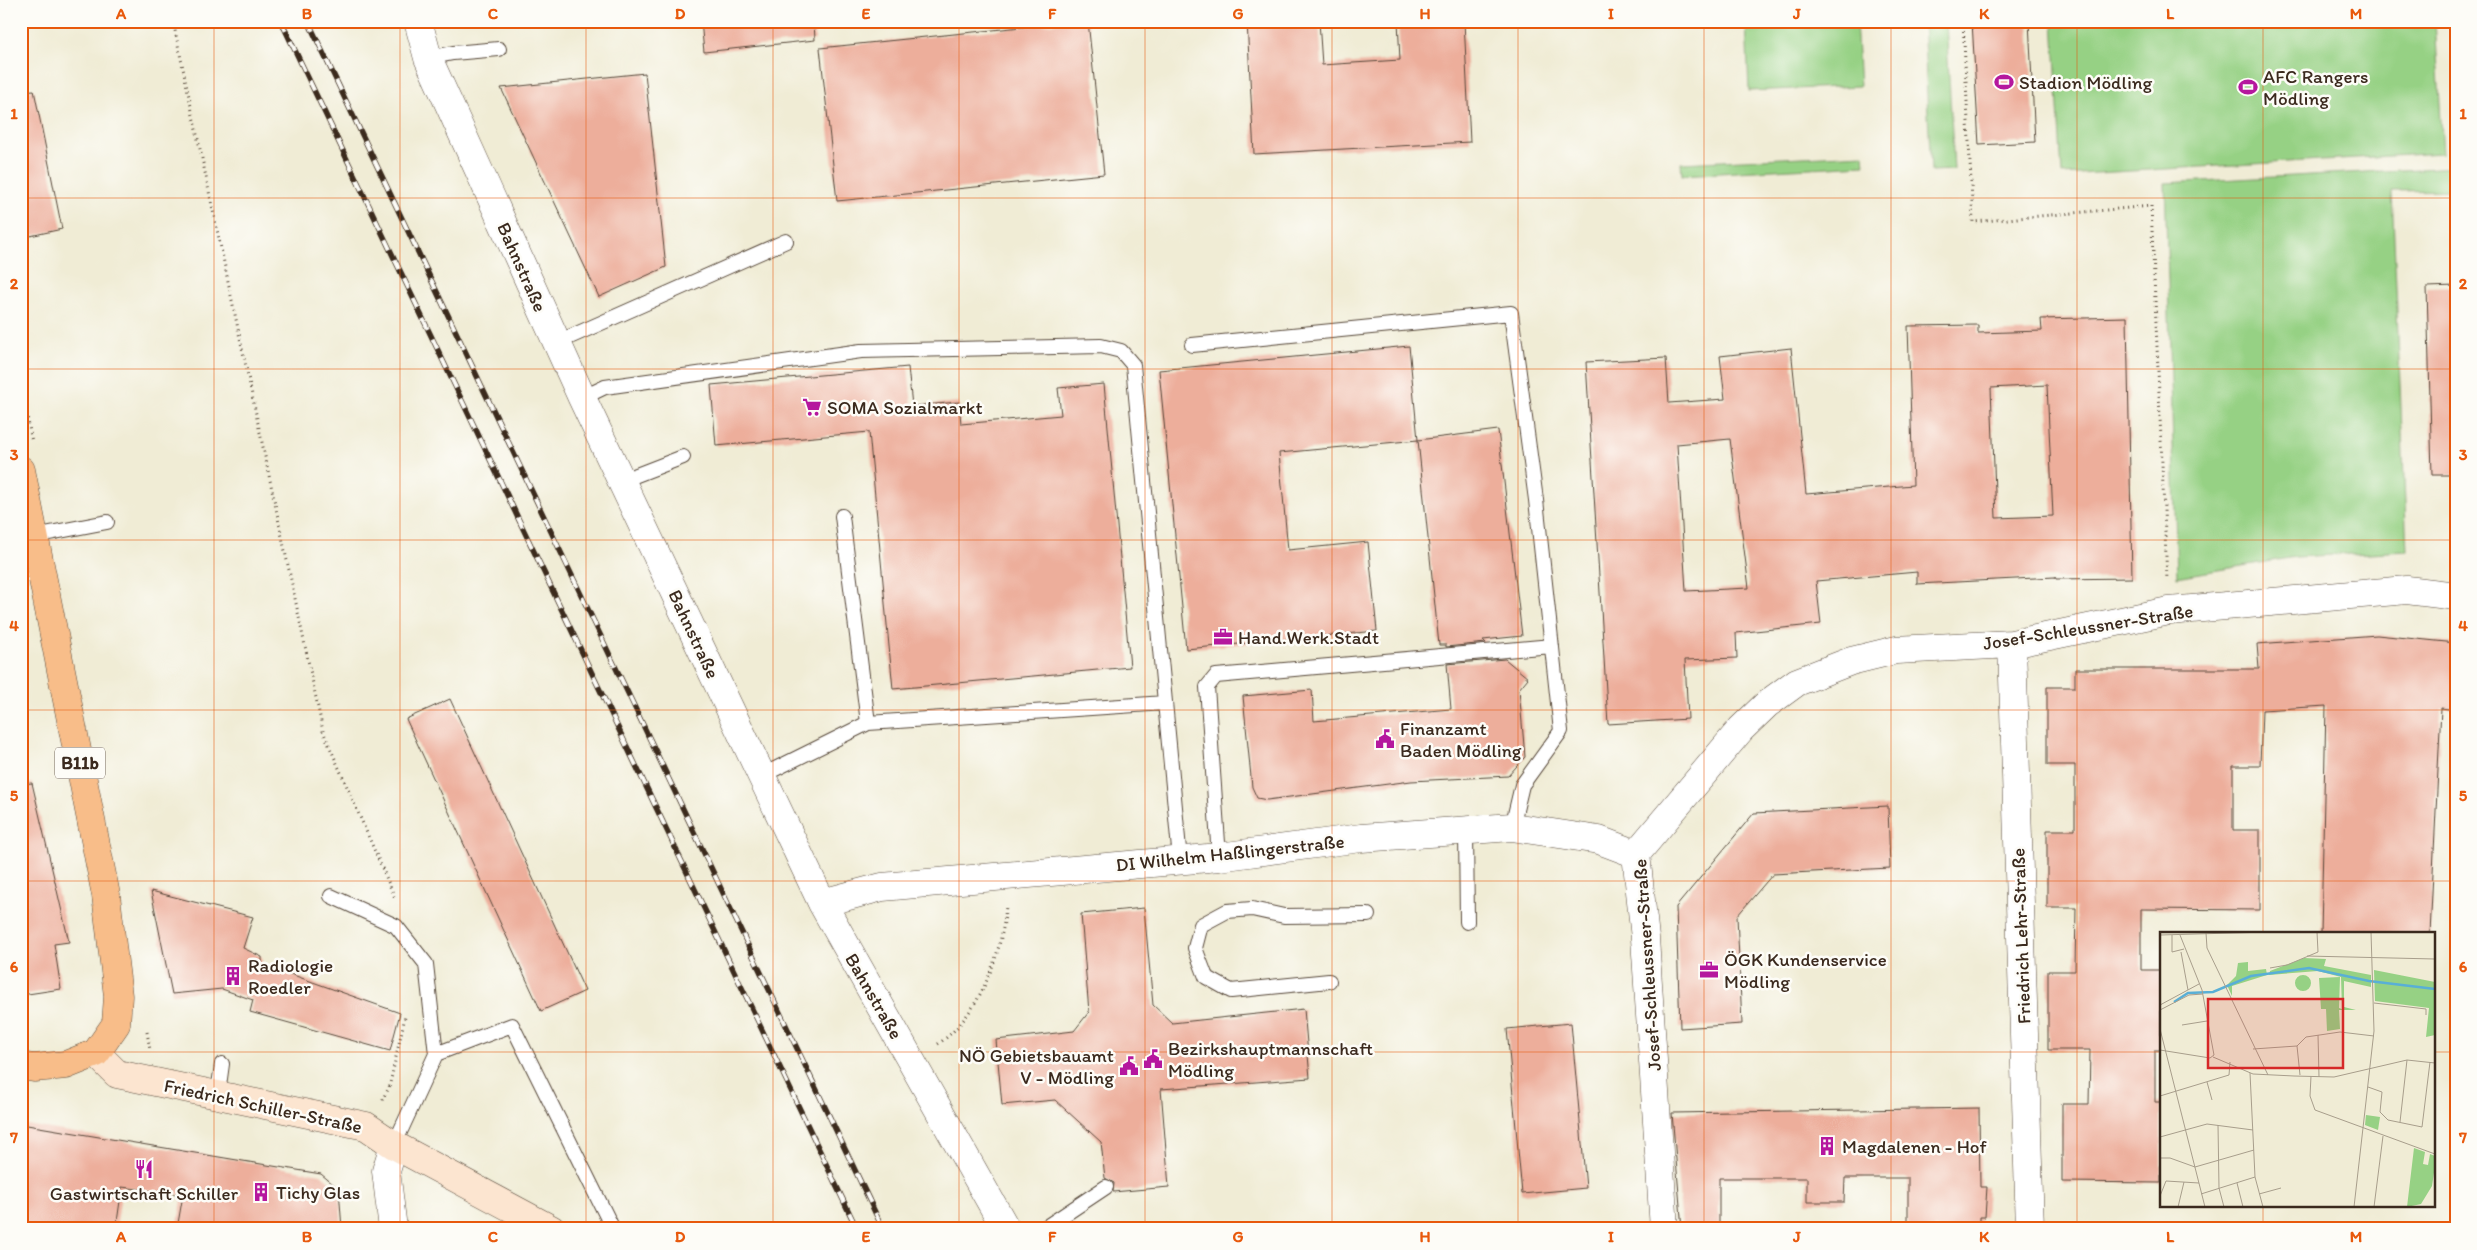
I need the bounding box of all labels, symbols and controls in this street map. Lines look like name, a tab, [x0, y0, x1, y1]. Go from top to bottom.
text: A	[115, 4, 127, 23]
text: B	[302, 4, 313, 23]
text: C	[488, 4, 499, 23]
text: D	[675, 4, 686, 23]
text: E	[862, 4, 871, 23]
text: F	[1048, 4, 1057, 23]
text: G	[1232, 4, 1244, 23]
text: H	[1419, 4, 1431, 23]
text: I	[1608, 4, 1614, 23]
text: J	[1792, 4, 1801, 23]
text: K	[1979, 4, 1990, 23]
text: L	[2166, 4, 2175, 23]
text: M	[2350, 4, 2362, 23]
place label: AFC Rangers Mödling	[2263, 65, 2368, 110]
sports icon: Stadion Mödling	[1993, 71, 2015, 93]
place label: Stadion Mödling	[2019, 71, 2153, 94]
sports icon: AFC Rangers Mödling	[2237, 76, 2259, 98]
text: 1	[10, 104, 18, 123]
text: 1	[2459, 104, 2467, 123]
street label: Bahnstraße	[492, 219, 552, 315]
text: 2	[10, 274, 19, 293]
text: 2	[2459, 274, 2468, 293]
supermarket icon: SOMA Sozialmarkt	[801, 396, 823, 418]
place label: SOMA Sozialmarkt	[827, 396, 983, 419]
text: 3	[10, 445, 19, 464]
text: 3	[2459, 445, 2468, 464]
street label: Bahnstraße	[663, 586, 725, 682]
street label: Josef-Schleussner-Straße	[1981, 599, 2195, 655]
text: 4	[9, 616, 19, 635]
text: 4	[2458, 616, 2468, 635]
office icon: Hand.Werk.Stadt	[1212, 626, 1234, 648]
place label: Hand.Werk.Stadt	[1238, 626, 1379, 649]
place label: Finanzamt Baden Mödling	[1400, 717, 1522, 762]
public building icon: Finanzamt Baden Mödling	[1374, 728, 1396, 750]
road number: B11b	[55, 748, 105, 778]
text: 5	[10, 786, 19, 805]
text: 5	[2459, 786, 2468, 805]
street label: DI Wilhelm Haßlingerstraße	[1115, 830, 1345, 876]
street label: Friedrich Lehr-Straße	[2006, 848, 2036, 1024]
street label: Josef-Schleussner-Straße	[1628, 858, 1666, 1072]
inset map	[2160, 932, 2434, 1208]
place label: ÖGK Kundenservice Mödling	[1724, 948, 1887, 993]
street label: Bahnstraße	[840, 949, 908, 1043]
place label: Radiologie Roedler	[248, 954, 333, 999]
text: 6	[10, 957, 19, 976]
text: 6	[2459, 957, 2468, 976]
office icon: ÖGK Kundenservice Mödling	[1698, 959, 1720, 981]
building icon: Radiologie Roedler	[222, 965, 244, 987]
place label: Bezirkshauptmannschaft Mödling	[1168, 1037, 1373, 1082]
place label: NÖ Gebietsbauamt V - Mödling	[959, 1044, 1114, 1089]
public building icon: Bezirkshauptmannschaft Mödling	[1142, 1048, 1164, 1070]
public building icon: NÖ Gebietsbauamt V - Mödling	[1118, 1055, 1140, 1077]
street label: Friedrich Schiller-Straße	[162, 1074, 364, 1138]
text: 7	[9, 1128, 18, 1147]
text: 7	[2458, 1128, 2467, 1147]
building icon: Magdalenen - Hof	[1816, 1135, 1838, 1157]
place label: Magdalenen - Hof	[1842, 1135, 1988, 1158]
restaurant icon: Gastwirtschaft Schiller	[133, 1158, 155, 1180]
building icon: Tichy Glas	[250, 1181, 272, 1203]
place label: Tichy Glas	[276, 1181, 360, 1204]
place label: Gastwirtschaft Schiller	[50, 1182, 239, 1205]
text: A	[115, 1227, 127, 1246]
text: B	[302, 1227, 313, 1246]
text: C	[488, 1227, 499, 1246]
text: D	[675, 1227, 686, 1246]
text: E	[862, 1227, 871, 1246]
text: F	[1048, 1227, 1057, 1246]
text: G	[1232, 1227, 1244, 1246]
text: H	[1419, 1227, 1431, 1246]
text: I	[1608, 1227, 1614, 1246]
text: J	[1792, 1227, 1801, 1246]
text: K	[1979, 1227, 1990, 1246]
text: L	[2166, 1227, 2175, 1246]
text: M	[2350, 1227, 2362, 1246]

